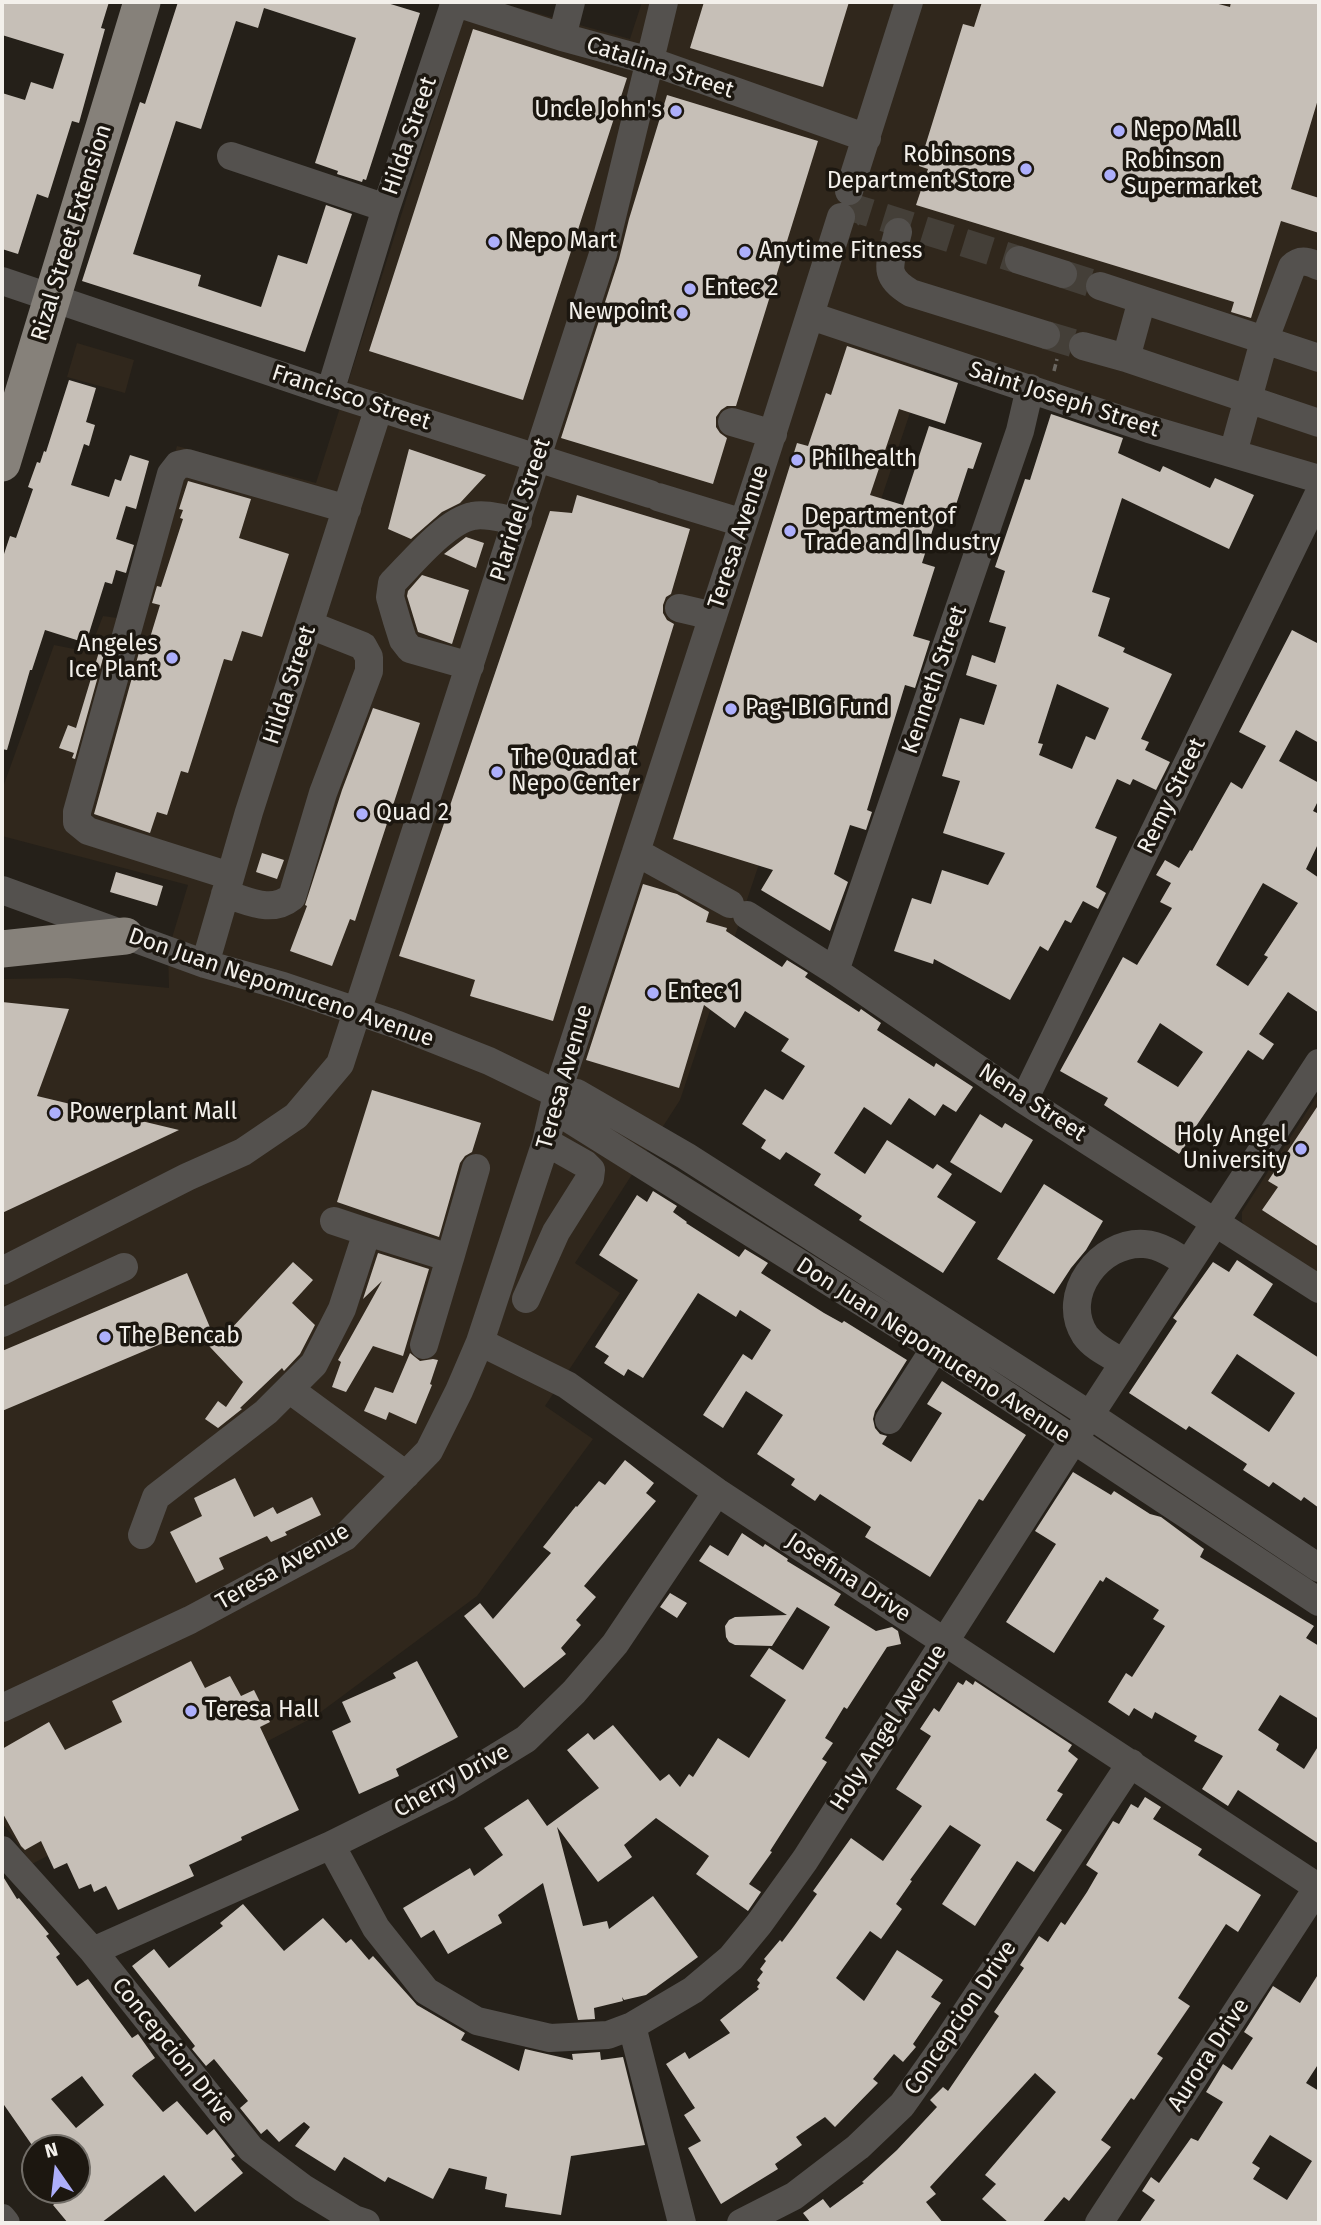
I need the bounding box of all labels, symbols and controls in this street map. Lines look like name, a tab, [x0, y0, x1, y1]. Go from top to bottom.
street label: Catalina Street	[583, 31, 737, 105]
street label: Hilda Street	[377, 73, 443, 199]
place label: Uncle John's	[534, 97, 662, 125]
marker: Uncle John's	[668, 103, 684, 119]
place label: Nepo Mall	[1133, 117, 1238, 145]
street label: Rizal Street Extension	[26, 121, 118, 345]
marker: Nepo Mall	[1111, 123, 1127, 139]
place label: Robinsons Department Store	[827, 142, 1012, 196]
place label: Robinson Supermarket	[1124, 148, 1259, 202]
marker: Robinsons Department Store	[1018, 161, 1034, 177]
marker: Robinson Supermarket	[1102, 167, 1118, 183]
place label: Nepo Mart	[508, 228, 617, 256]
marker: Nepo Mart	[486, 234, 502, 250]
place label: Anytime Fitness	[759, 238, 922, 266]
marker: Anytime Fitness	[737, 244, 753, 260]
place label: Entec 2	[704, 275, 779, 303]
marker: Entec 2	[682, 281, 698, 297]
place label: Newpoint	[568, 299, 668, 327]
marker: Newpoint	[674, 305, 690, 321]
street label: Saint Joseph Street	[965, 356, 1163, 444]
street label: Francisco Street	[268, 359, 434, 437]
street label: Plaridel Street	[485, 435, 557, 585]
place label: Philhealth	[811, 446, 917, 474]
marker: Philhealth	[789, 452, 805, 468]
street label: Teresa Avenue	[703, 462, 775, 612]
place label: Department of Trade and Industry	[804, 504, 1001, 558]
marker: Department of Trade and Industry	[782, 523, 798, 539]
street label: Kenneth Street	[897, 602, 973, 758]
street label: Hilda Street	[258, 622, 322, 748]
place label: Angeles Ice Plant	[68, 631, 158, 685]
marker: Angeles Ice Plant	[164, 650, 180, 666]
place label: Pag-IBIG Fund	[745, 695, 890, 723]
marker: Pag-IBIG Fund	[723, 701, 739, 717]
street label: Remy Street	[1132, 734, 1212, 858]
place label: The Quad at Nepo Center	[511, 745, 640, 799]
marker: The Quad at Nepo Center	[489, 764, 505, 780]
place label: Quad 2	[376, 800, 449, 828]
marker: Quad 2	[354, 806, 370, 822]
street label: Don Juan Nepomuceno Avenue	[125, 923, 437, 1053]
place label: Entec 1	[667, 979, 740, 1007]
marker: Entec 1	[645, 985, 661, 1001]
street label: Teresa Avenue	[531, 1001, 599, 1153]
street label: Nena Street	[973, 1058, 1091, 1148]
place label: Powerplant Mall	[69, 1099, 237, 1127]
marker: Powerplant Mall	[47, 1105, 63, 1121]
place label: Holy Angel University	[1176, 1122, 1287, 1176]
marker: Holy Angel University	[1293, 1141, 1309, 1157]
street label: Don Juan Nepomuceno Avenue	[791, 1252, 1075, 1450]
place label: The Bencab	[119, 1323, 240, 1351]
marker: The Bencab	[97, 1329, 113, 1345]
street label: Teresa Avenue	[211, 1518, 355, 1616]
street label: Josefina Drive	[781, 1527, 915, 1629]
street label: Holy Angel Avenue	[825, 1640, 953, 1816]
place label: Teresa Hall	[205, 1697, 319, 1725]
marker: Teresa Hall	[183, 1703, 199, 1719]
street label: Cherry Drive	[389, 1738, 515, 1824]
street label: Concepcion Drive	[899, 1935, 1023, 2101]
street label: Concepcion Drive	[105, 1972, 241, 2130]
street label: Aurora Drive	[1162, 1993, 1256, 2117]
north arrow	[21, 2134, 91, 2204]
text: N	[42, 2137, 60, 2163]

